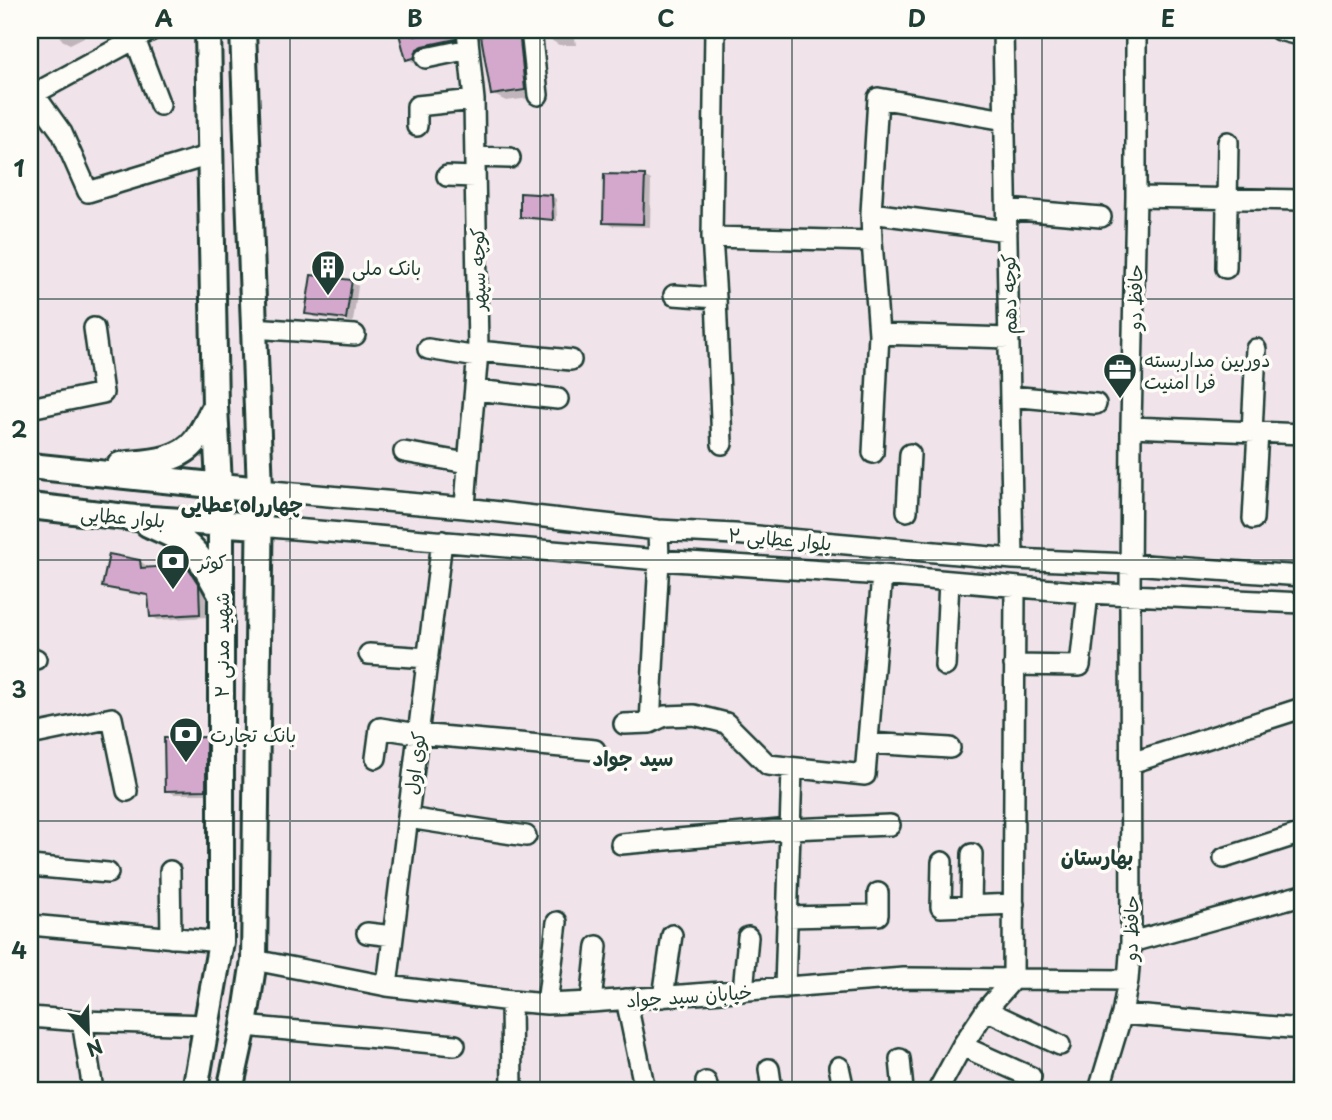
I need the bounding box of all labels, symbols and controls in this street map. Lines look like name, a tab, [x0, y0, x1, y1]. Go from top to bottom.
text: A	[155, 0, 173, 35]
text: B	[407, 0, 423, 35]
text: C	[657, 0, 675, 35]
text: D	[908, 0, 926, 35]
text: E	[1161, 0, 1175, 35]
text: 1	[14, 150, 25, 185]
street label: کوچه سپهر	[462, 227, 492, 313]
building icon: بانک ملی	[309, 248, 347, 297]
place label: بانک ملی	[352, 253, 421, 281]
street label: کوچه دهم	[993, 253, 1025, 335]
street label: حافظ دو	[1119, 264, 1149, 332]
place label: دوربین مداربسته فرا امنیت	[1144, 345, 1270, 395]
office icon: دوربین مداربسته فرا امنیت	[1101, 351, 1139, 400]
text: 2	[11, 411, 27, 446]
district label: چهارراه عطایی	[181, 487, 303, 519]
street label: بلوار عطایی	[80, 498, 166, 534]
street label: بلوار عطایی ۲	[727, 520, 833, 556]
bank icon: کوثر	[154, 542, 192, 591]
place label: کوثر	[196, 547, 227, 575]
street label: شهید مدنی ۲	[207, 592, 235, 698]
text: 3	[11, 671, 27, 706]
bank icon: بانک تجارت	[167, 715, 205, 764]
place label: بانک تجارت	[210, 720, 296, 748]
street label: کوی اول	[396, 730, 432, 796]
district label: سید جواد	[593, 741, 674, 773]
district label: بهارستان	[1061, 840, 1133, 872]
street label: حافظ دو	[1115, 895, 1145, 963]
text: 4	[11, 932, 27, 967]
street label: خیابان سید جواد	[625, 977, 753, 1013]
north arrow	[52, 998, 122, 1068]
text: N	[83, 1033, 107, 1064]

